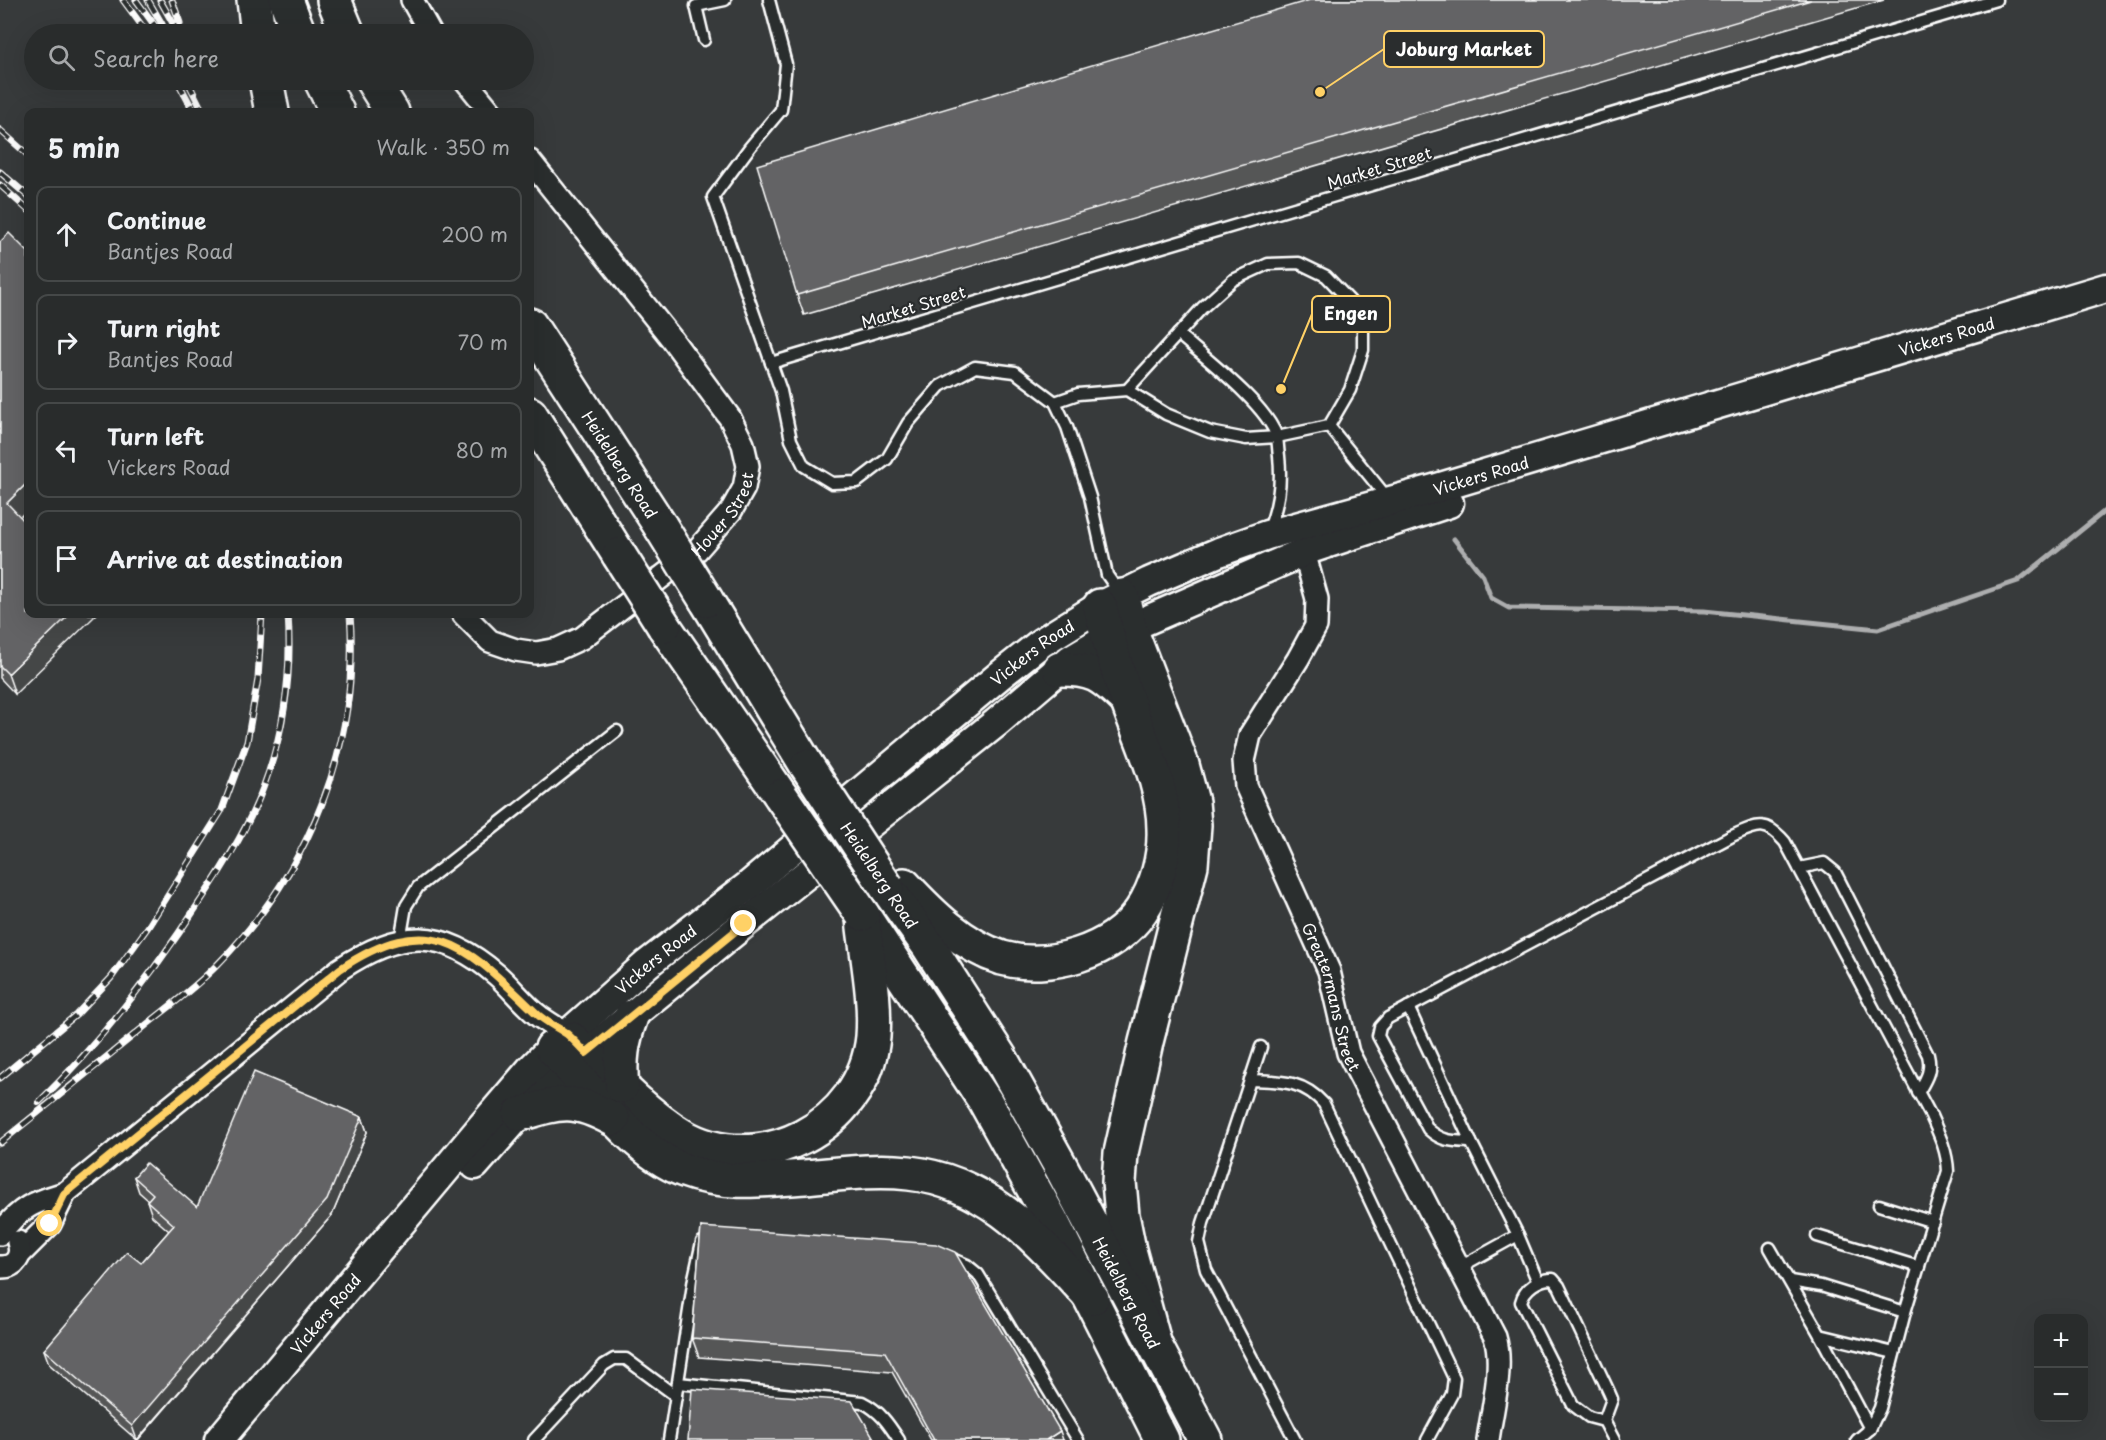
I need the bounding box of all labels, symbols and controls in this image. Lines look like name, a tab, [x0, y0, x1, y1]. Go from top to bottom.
search box	[24, 24, 534, 90]
callout: Joburg Market	[1384, 31, 1544, 67]
text: Joburg Market	[1396, 35, 1532, 62]
icon: search	[45, 41, 78, 74]
text: Search here	[93, 41, 219, 74]
text: 5 min	[48, 128, 120, 167]
text: Walk · 350 m	[377, 132, 510, 162]
street label: Market Street	[1324, 140, 1435, 194]
text: Continue	[107, 203, 206, 236]
icon: ahead	[50, 218, 83, 251]
text: 200 m	[441, 219, 508, 249]
text: Bantjes Road	[107, 236, 233, 266]
street label: Market Street	[858, 279, 969, 333]
callout: Engen	[1312, 296, 1390, 332]
text: Engen	[1324, 299, 1378, 326]
street label: Vickers Road	[1896, 310, 1997, 361]
text: Turn right	[107, 311, 220, 344]
icon: right	[50, 326, 83, 359]
text: 70 m	[458, 327, 508, 357]
text: Bantjes Road	[107, 344, 233, 374]
street label: Heidelberg Road	[577, 406, 664, 523]
text: Turn left	[107, 419, 204, 452]
icon: left	[50, 434, 83, 467]
text: 80 m	[456, 435, 508, 465]
street label: Vickers Road	[1430, 449, 1532, 501]
text: Vickers Road	[107, 452, 231, 482]
street label: Houer Street	[685, 470, 759, 562]
icon: arrive	[50, 542, 83, 575]
text: Arrive at destination	[107, 542, 343, 575]
street label: Vickers Road	[985, 613, 1079, 691]
street label: Heidelberg Road	[835, 817, 925, 933]
route end	[730, 910, 756, 936]
street label: Vickers Road	[609, 918, 701, 999]
street label: Greatermans Street	[1297, 918, 1367, 1076]
route start	[36, 1210, 62, 1236]
street label: Heidelberg Road	[1088, 1232, 1167, 1353]
street label: Vickers Road	[284, 1268, 366, 1359]
map controls	[2034, 1314, 2088, 1422]
button: +	[2034, 1314, 2088, 1368]
button: −	[2034, 1368, 2088, 1422]

